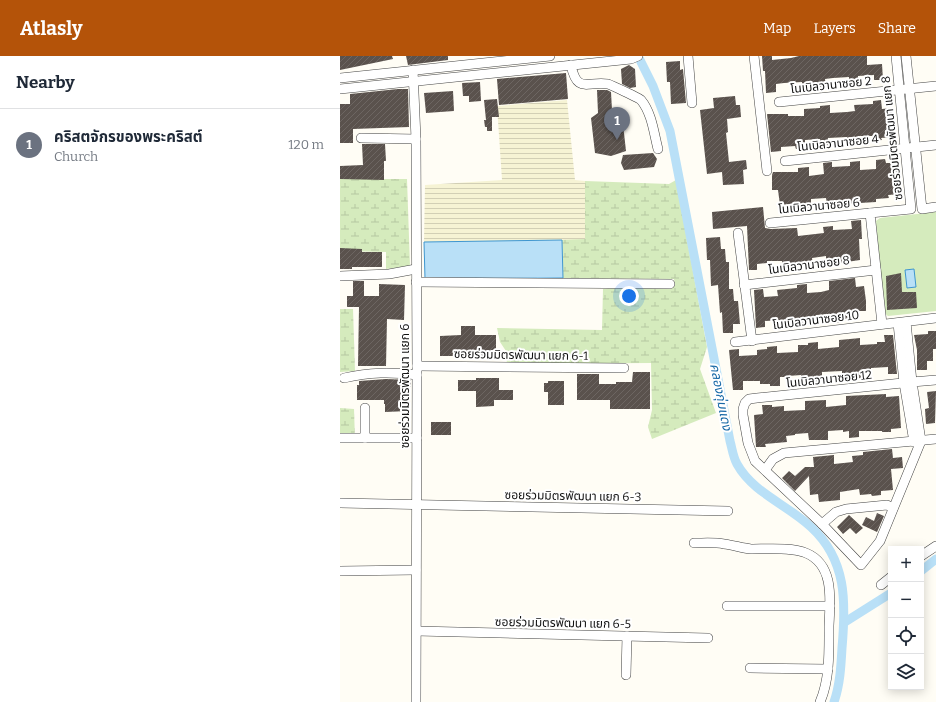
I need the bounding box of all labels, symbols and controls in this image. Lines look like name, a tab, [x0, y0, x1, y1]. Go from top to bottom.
text: Atlasly	[20, 17, 82, 40]
text: Map	[763, 20, 791, 37]
text: Layers	[813, 20, 856, 37]
text: Share	[878, 20, 916, 37]
text: Nearby	[16, 72, 75, 93]
street label: โนเบิลวานาซอย 2	[790, 74, 872, 96]
street label: ซอยร่วมมิตรพัฒนา แยก 8	[879, 75, 905, 201]
pin: 1	[604, 107, 630, 140]
text: คริสตจักรของพระคริสต์	[54, 128, 203, 146]
street label: โนเบิลวานาซอย 4	[797, 132, 879, 154]
text: 1	[26, 137, 32, 152]
text: 120 m	[288, 137, 324, 152]
text: Church	[54, 149, 98, 164]
street label: โนเบิลวานาซอย 6	[778, 195, 860, 217]
street label: โนเบิลวานาซอย 8	[768, 253, 850, 277]
your location	[619, 286, 639, 306]
street label: โนเบิลวานาซอย 10	[772, 308, 860, 332]
street label: ซอยร่วมมิตรพัฒนา แยก 6	[398, 324, 412, 448]
street label: ซอยร่วมมิตรพัฒนา แยก 6-1	[454, 347, 589, 363]
water label: คลองกุ่มแดง	[706, 362, 735, 433]
street label: โนเบิลวานาซอย 12	[786, 368, 872, 390]
street label: ซอยร่วมมิตรพัฒนา แยก 6-3	[504, 488, 642, 504]
map controls	[888, 546, 924, 690]
button: +	[888, 546, 924, 582]
button: −	[888, 582, 924, 618]
street label: ซอยร่วมมิตรพัฒนา แยก 6-5	[495, 615, 631, 631]
button: locate	[888, 618, 924, 654]
button: layers	[888, 654, 924, 690]

